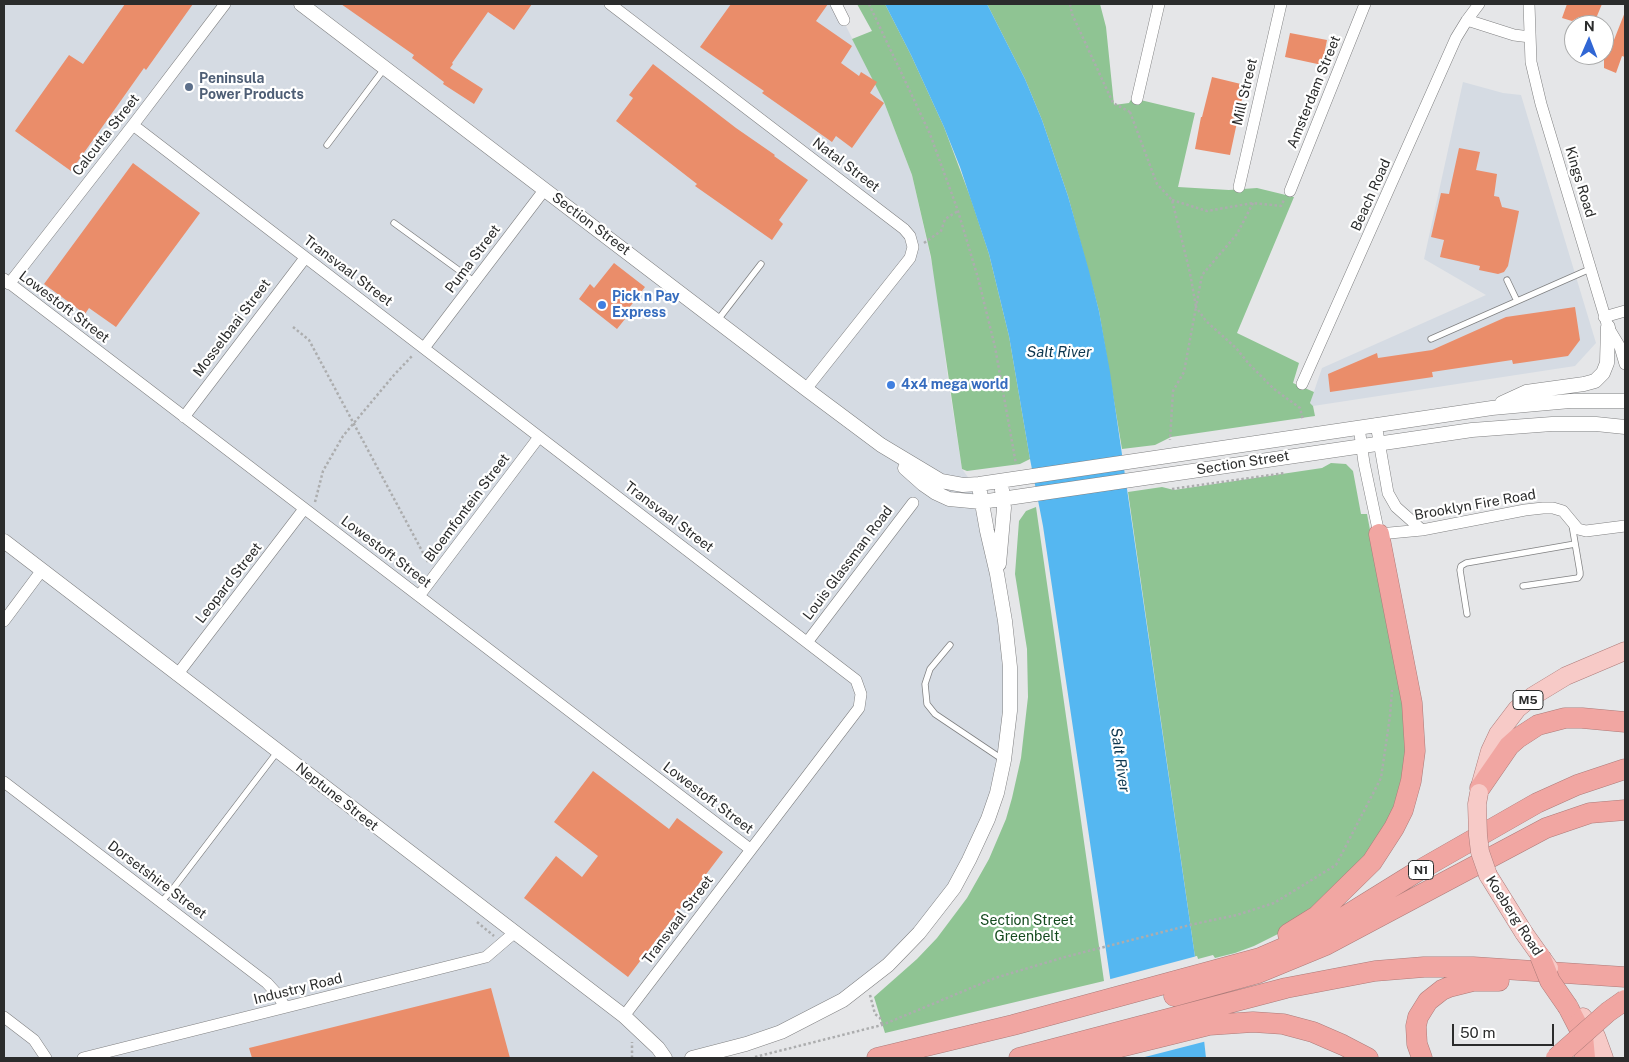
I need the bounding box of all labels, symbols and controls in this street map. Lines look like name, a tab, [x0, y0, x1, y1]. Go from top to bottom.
north arrow	[1564, 15, 1614, 65]
text: N	[1584, 18, 1595, 34]
street label: Amsterdam Street	[1284, 33, 1344, 151]
street label: Mill Street	[1229, 57, 1261, 127]
place label: Peninsula Power Products	[199, 71, 304, 104]
marker: Peninsula Power Products	[183, 81, 195, 93]
street label: Calcutta Street	[69, 91, 143, 179]
street label: Natal Street	[809, 134, 883, 196]
street label: Kings Road	[1561, 145, 1599, 219]
street label: Beach Road	[1348, 156, 1394, 234]
street label: Section Street	[548, 189, 634, 259]
street label: Puma Street	[442, 222, 504, 296]
street label: Transvaal Street	[300, 232, 396, 310]
street label: Lowestoft Street	[15, 268, 113, 346]
street label: Mosselbaai Street	[190, 276, 274, 380]
place label: Pick n Pay Express	[612, 289, 680, 322]
marker: Pick n Pay Express	[596, 299, 608, 311]
water label: Salt River	[1026, 343, 1092, 361]
place label: 4x4 mega world	[901, 377, 1008, 393]
marker: 4x4 mega world	[885, 379, 897, 391]
street label: Section Street	[1195, 447, 1291, 479]
street label: Bloemfontein Street	[421, 451, 513, 565]
street label: Transvaal Street	[621, 478, 717, 556]
street label: Brooklyn Fire Road	[1413, 486, 1537, 524]
street label: Louis Glassman Road	[800, 503, 896, 623]
street label: Lowestoft Street	[337, 513, 435, 591]
street label: Leopard Street	[192, 539, 266, 627]
road number: M5	[1513, 690, 1543, 710]
water label: Salt River	[1107, 726, 1133, 794]
street label: Lowestoft Street	[659, 759, 757, 837]
street label: Neptune Street	[292, 760, 382, 834]
street label: Dorsetshire Street	[104, 837, 210, 923]
road number: N1	[1408, 860, 1434, 880]
street label: Transvaal Street	[639, 872, 717, 968]
street label: Koeberg Road	[1482, 873, 1546, 959]
park label: Section Street Greenbelt	[980, 913, 1074, 946]
street label: Industry Road	[252, 970, 344, 1008]
scale bar	[1454, 1014, 1556, 1046]
text: 50 m	[1460, 1024, 1495, 1041]

